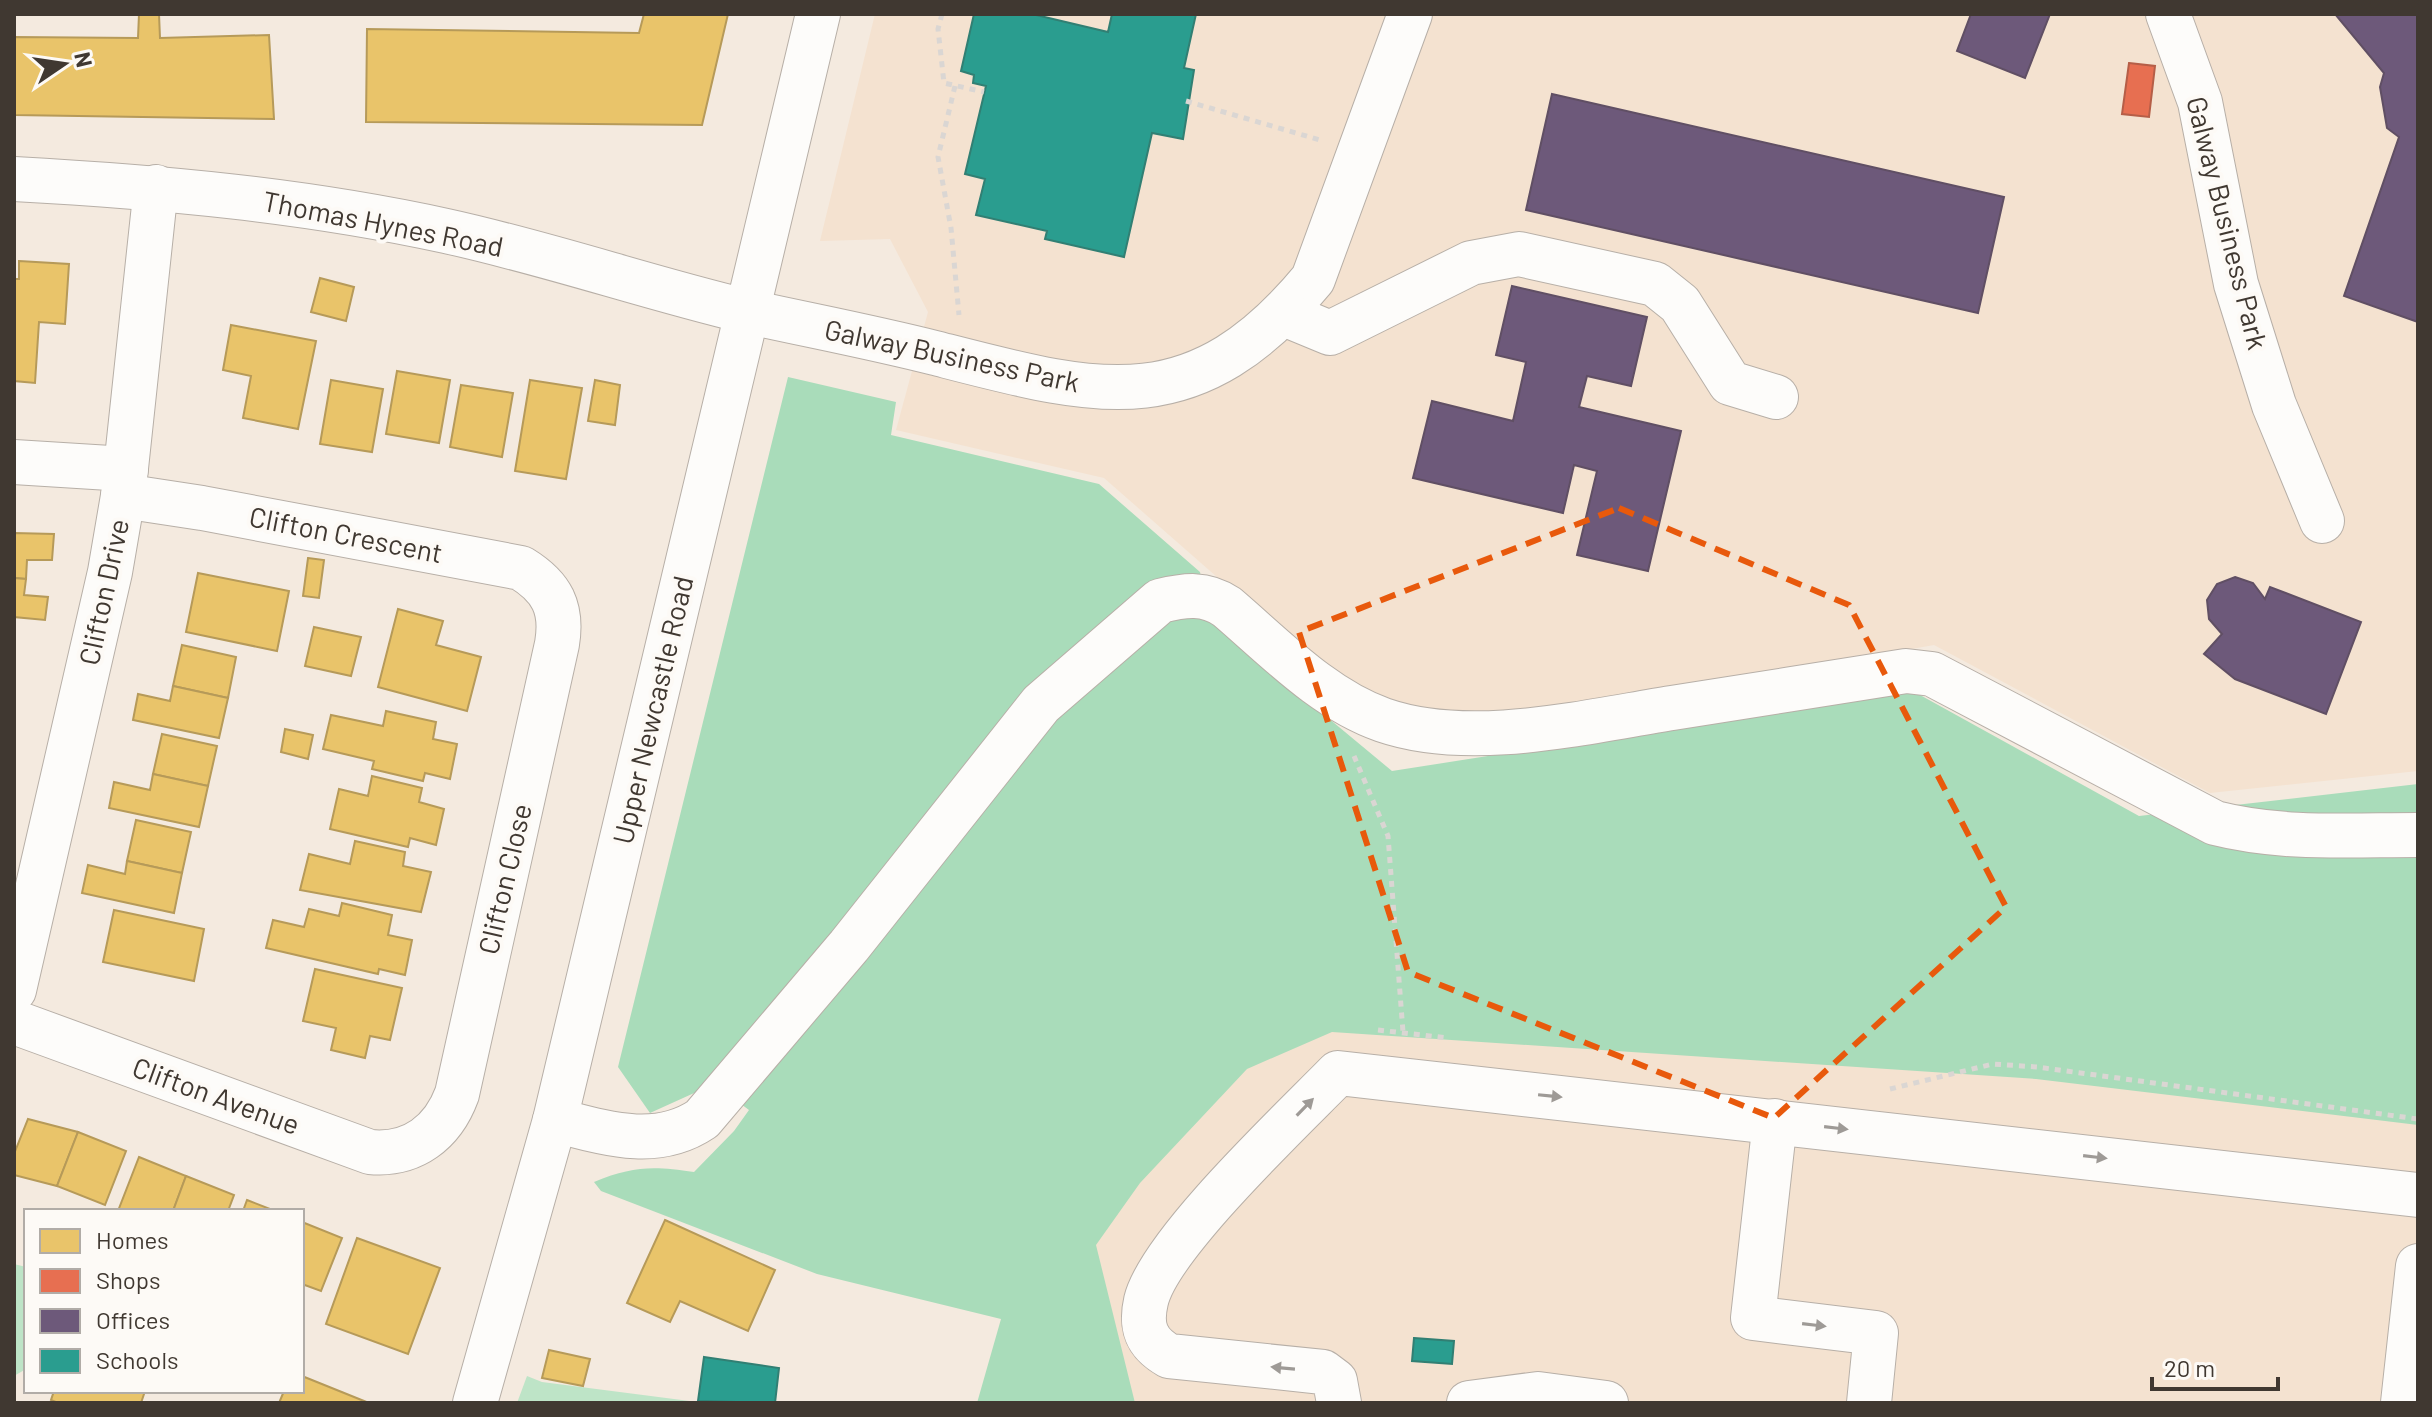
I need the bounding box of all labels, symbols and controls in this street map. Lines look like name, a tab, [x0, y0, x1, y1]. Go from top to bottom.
north arrow	[24, 24, 104, 104]
text: N	[70, 49, 99, 69]
street label: Galway Business Park	[2180, 93, 2276, 353]
street label: Thomas Hynes Road	[260, 183, 506, 263]
street label: Galway Business Park	[822, 311, 1083, 399]
street label: Clifton Crescent	[247, 499, 446, 569]
street label: Clifton Drive	[71, 516, 135, 668]
street label: Upper Newcastle Road	[605, 572, 699, 847]
street label: Clifton Close	[470, 800, 538, 957]
street label: Clifton Avenue	[128, 1049, 305, 1141]
one-way arrow	[1538, 1090, 1563, 1103]
one-way arrow	[1296, 1097, 1314, 1116]
one-way arrow	[1824, 1121, 1849, 1134]
one-way arrow	[2082, 1151, 2107, 1164]
legend	[24, 1209, 304, 1393]
text: Homes	[96, 1225, 169, 1254]
text: Shops	[96, 1265, 161, 1294]
text: Offices	[96, 1305, 170, 1334]
one-way arrow	[1802, 1319, 1827, 1332]
scale bar	[2152, 1341, 2278, 1391]
text: Schools	[96, 1345, 179, 1374]
text: 20 m	[2164, 1353, 2215, 1382]
one-way arrow	[1270, 1362, 1295, 1375]

